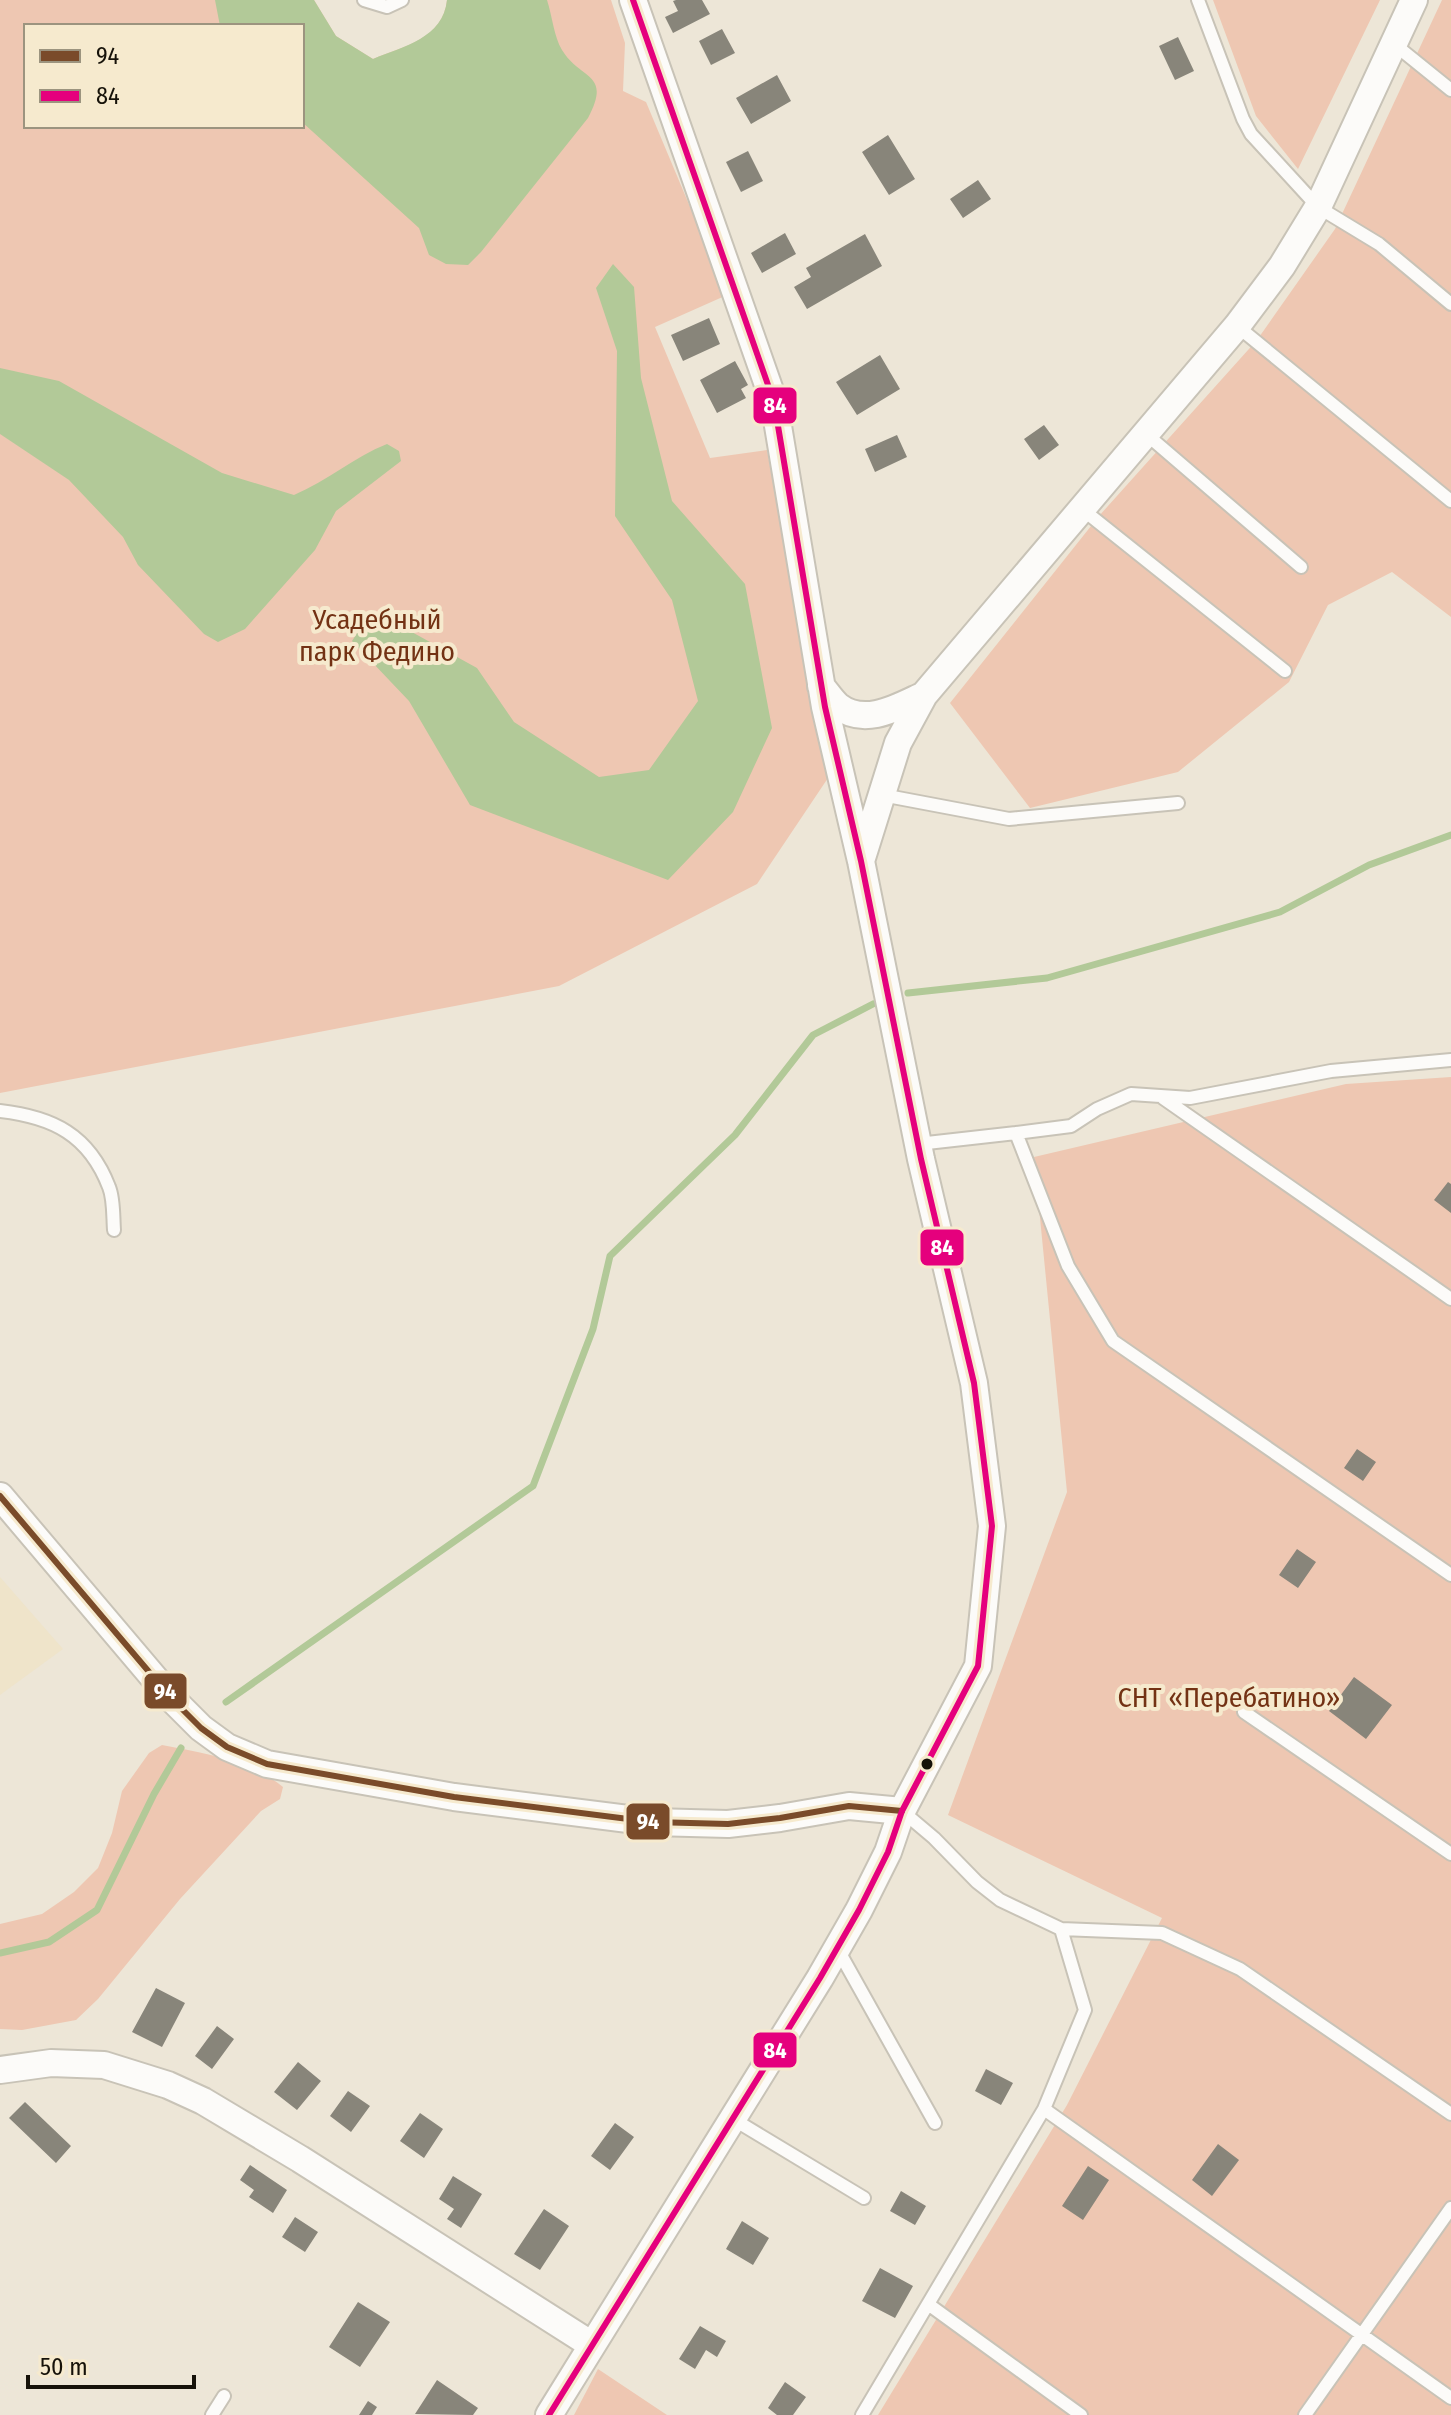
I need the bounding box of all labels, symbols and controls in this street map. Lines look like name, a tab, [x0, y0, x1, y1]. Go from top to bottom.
legend	[24, 24, 304, 128]
text: 94	[96, 42, 119, 70]
text: 84	[96, 82, 120, 110]
line badge: 84	[752, 386, 798, 425]
text: 84	[764, 392, 786, 419]
park label: Усадебный парк Федино	[299, 603, 455, 668]
line badge: 84	[919, 1228, 965, 1267]
text: 84	[931, 1234, 953, 1261]
line badge: 94	[143, 1672, 188, 1710]
text: 94	[154, 1678, 176, 1705]
park label: СНТ «Перебатино»	[1117, 1681, 1341, 1714]
unlabelled marker	[919, 1756, 935, 1772]
line badge: 94	[625, 1802, 671, 1841]
text: 94	[637, 1808, 659, 1835]
line badge: 84	[752, 2031, 798, 2069]
text: 84	[764, 2037, 786, 2064]
scale bar	[28, 2339, 194, 2389]
text: 50 m	[40, 2353, 88, 2381]

